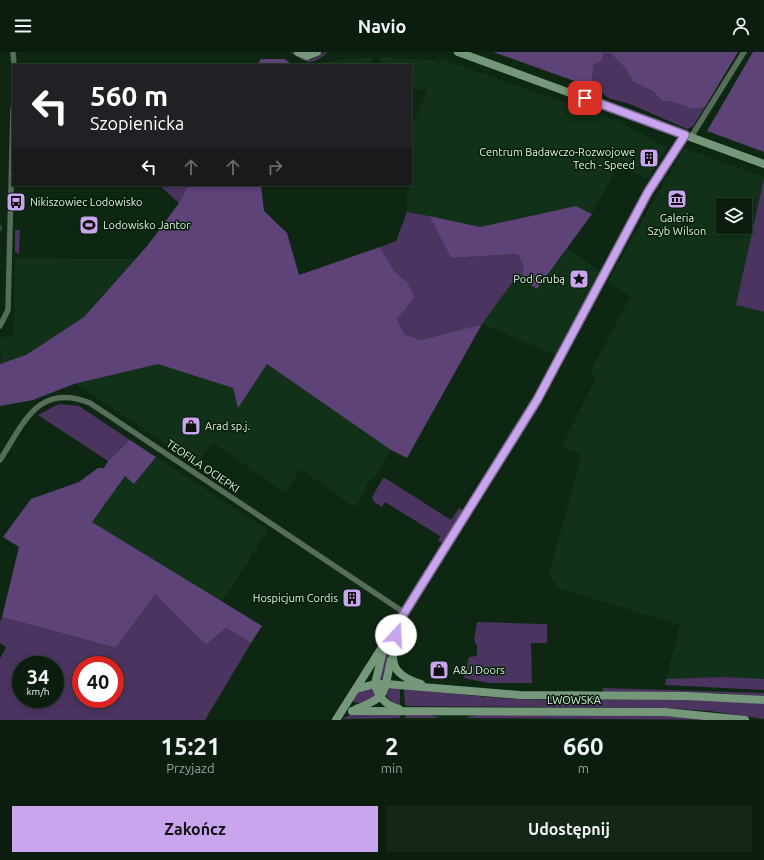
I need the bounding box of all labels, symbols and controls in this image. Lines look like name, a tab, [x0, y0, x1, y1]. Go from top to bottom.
icon: menu	[12, 15, 34, 37]
icon: person	[730, 15, 752, 37]
text: Navio	[358, 16, 406, 36]
icon: left	[24, 80, 76, 132]
text: 560 m	[90, 80, 168, 111]
pin	[568, 81, 602, 115]
icon: arrive	[574, 87, 596, 109]
text: Szopienicka	[90, 113, 184, 133]
place label: Centrum Badawczo-Rozwojowe Tech - Speed	[479, 146, 635, 171]
building icon: Centrum Badawczo-Rozwojowe Tech - Speed	[638, 147, 660, 169]
icon: left	[138, 156, 160, 178]
icon: ahead	[180, 156, 202, 178]
icon: ahead	[222, 156, 244, 178]
icon: right	[264, 156, 286, 178]
museum icon: Galeria Szyb Wilson	[666, 188, 688, 210]
bus stop icon: Nikiszowiec Lodowisko	[5, 191, 27, 213]
place label: Nikiszowiec Lodowisko	[30, 196, 142, 208]
map controls	[716, 198, 752, 234]
button: layers	[716, 198, 752, 234]
place label: Galeria Szyb Wilson	[648, 212, 706, 237]
sports icon: Lodowisko Jantor	[78, 214, 100, 236]
place label: Lodowisko Jantor	[103, 219, 191, 231]
place icon: Pod Grubą	[568, 268, 590, 290]
place label: Pod Grubą	[513, 273, 565, 285]
shop icon: Arad sp.j.	[180, 415, 202, 437]
place label: Arad sp.j.	[205, 420, 250, 432]
street label: TEOFILA OCIEPKI	[164, 437, 242, 495]
building icon: Hospicjum Cordis	[341, 587, 363, 609]
place label: Hospicjum Cordis	[253, 592, 338, 604]
position arrow	[375, 614, 417, 656]
speed limit sign: 40	[72, 656, 124, 708]
shop icon: A&J Doors	[428, 659, 450, 681]
place label: A&J Doors	[453, 664, 505, 676]
text: 34	[27, 665, 49, 688]
text: km/h	[26, 686, 50, 697]
street label: LWOWSKA	[547, 694, 602, 706]
text: 15:21	[160, 733, 220, 760]
text: 2	[385, 733, 398, 760]
text: 660	[563, 733, 604, 760]
text: Przyjazd	[166, 761, 215, 775]
text: min	[381, 761, 403, 775]
text: m	[578, 761, 589, 775]
button: Zakończ	[12, 806, 378, 852]
button: Udostępnij	[386, 806, 752, 852]

